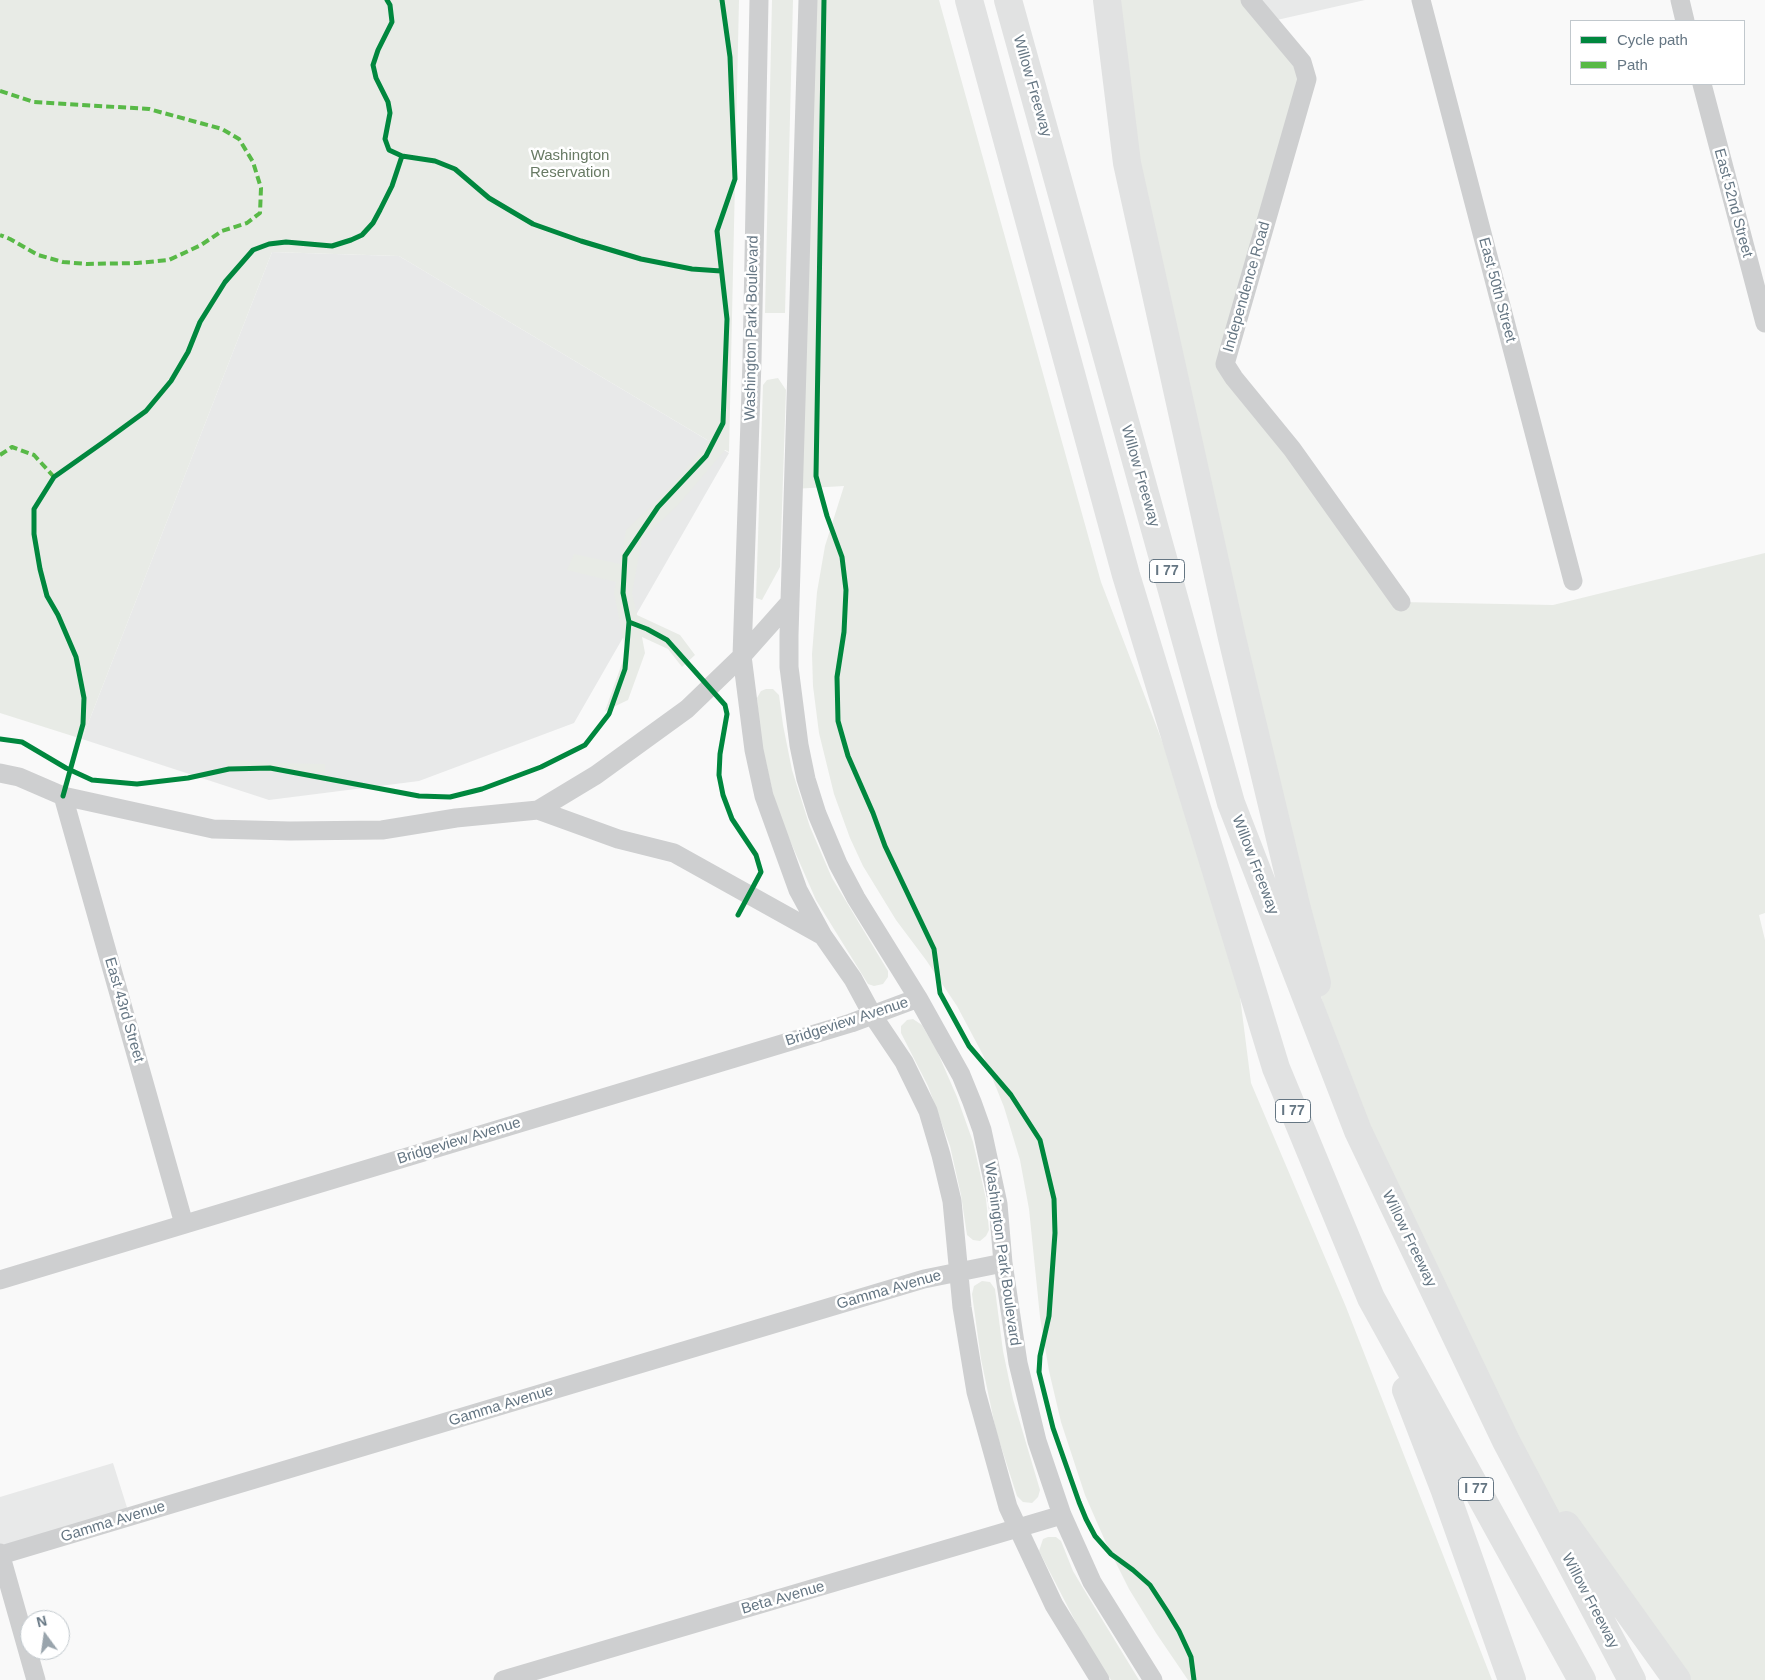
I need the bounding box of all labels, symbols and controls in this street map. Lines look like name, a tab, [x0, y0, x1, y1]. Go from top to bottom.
legend	[1570, 20, 1745, 85]
text: Cycle path	[1617, 31, 1688, 48]
street label: Willow Freeway	[1009, 33, 1055, 139]
text: Path	[1617, 56, 1648, 73]
park label: Washington Reservation	[530, 147, 610, 182]
street label: East 52nd Street	[1710, 147, 1756, 259]
street label: Independence Road	[1220, 220, 1274, 354]
street label: Washington Park Boulevard	[741, 235, 763, 421]
street label: East 50th Street	[1474, 236, 1520, 344]
street label: Willow Freeway	[1117, 423, 1163, 529]
road number: I 77	[1150, 560, 1184, 582]
street label: Willow Freeway	[1228, 813, 1282, 917]
street label: East 43rd Street	[100, 955, 148, 1065]
street label: Bridgeview Avenue	[783, 994, 911, 1050]
road number: I 77	[1276, 1100, 1310, 1122]
street label: Bridgeview Avenue	[395, 1114, 523, 1168]
street label: Washington Park Boulevard	[980, 1161, 1024, 1347]
street label: Willow Freeway	[1378, 1188, 1440, 1290]
street label: Gamma Avenue	[835, 1266, 943, 1314]
street label: Gamma Avenue	[447, 1382, 555, 1430]
road number: I 77	[1458, 1478, 1494, 1500]
street label: Gamma Avenue	[59, 1498, 167, 1546]
street label: Willow Freeway	[1557, 1550, 1623, 1652]
street label: Beta Avenue	[739, 1578, 827, 1618]
north arrow	[20, 1610, 70, 1660]
text: N	[35, 1612, 48, 1630]

